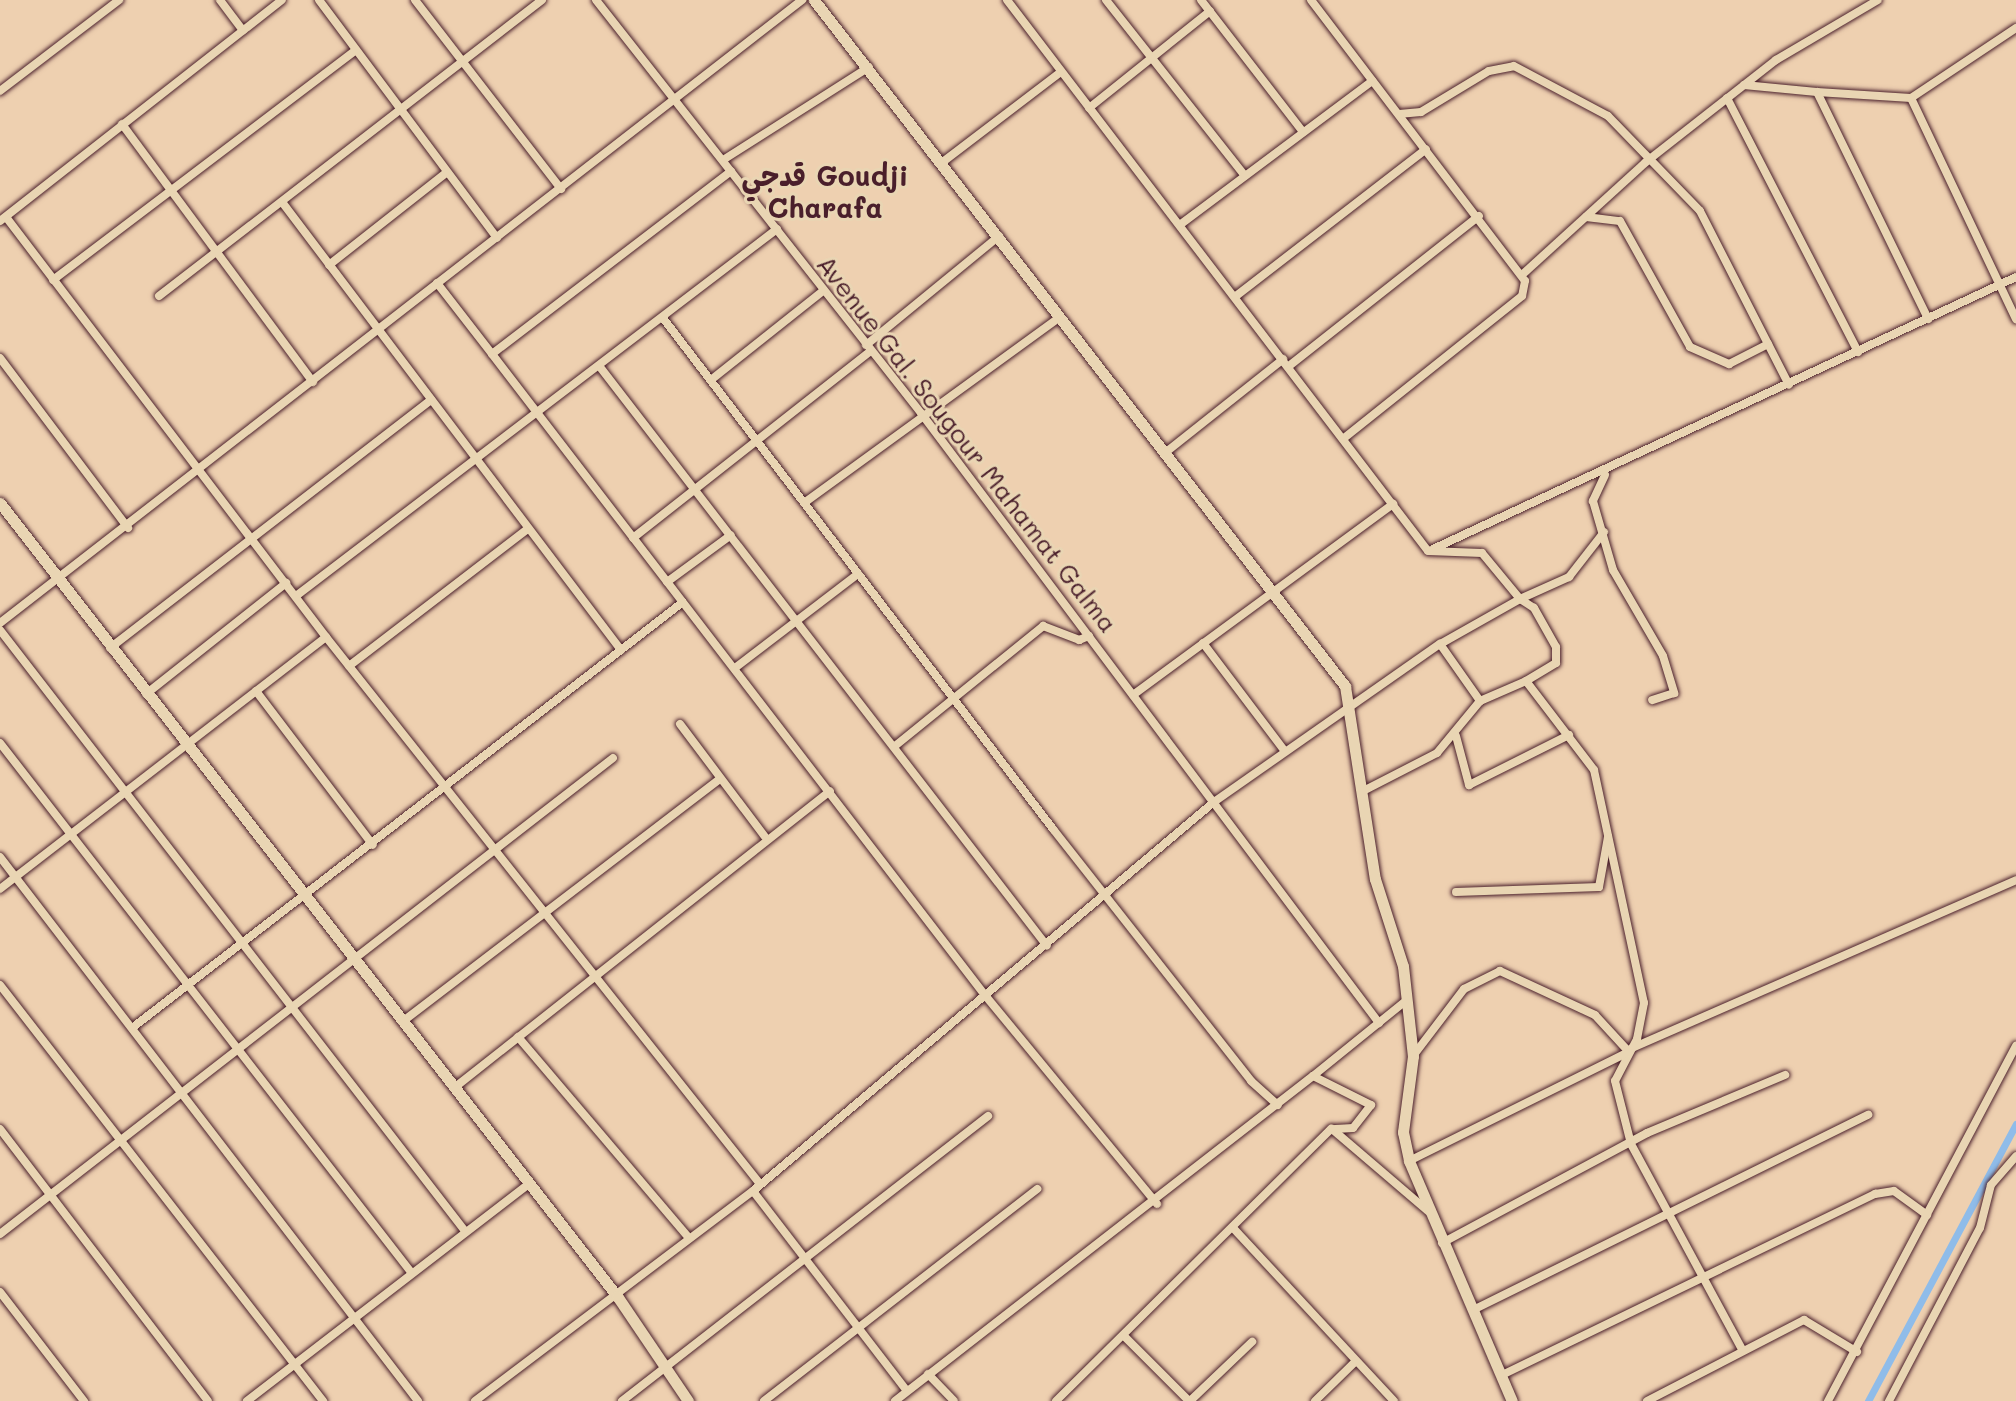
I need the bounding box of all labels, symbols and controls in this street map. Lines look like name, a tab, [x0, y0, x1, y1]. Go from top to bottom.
district label: قدجي Goudji Charafa	[742, 158, 908, 224]
street label: Avenue Gal. Sougour Mahamat Galma	[810, 249, 1124, 639]

